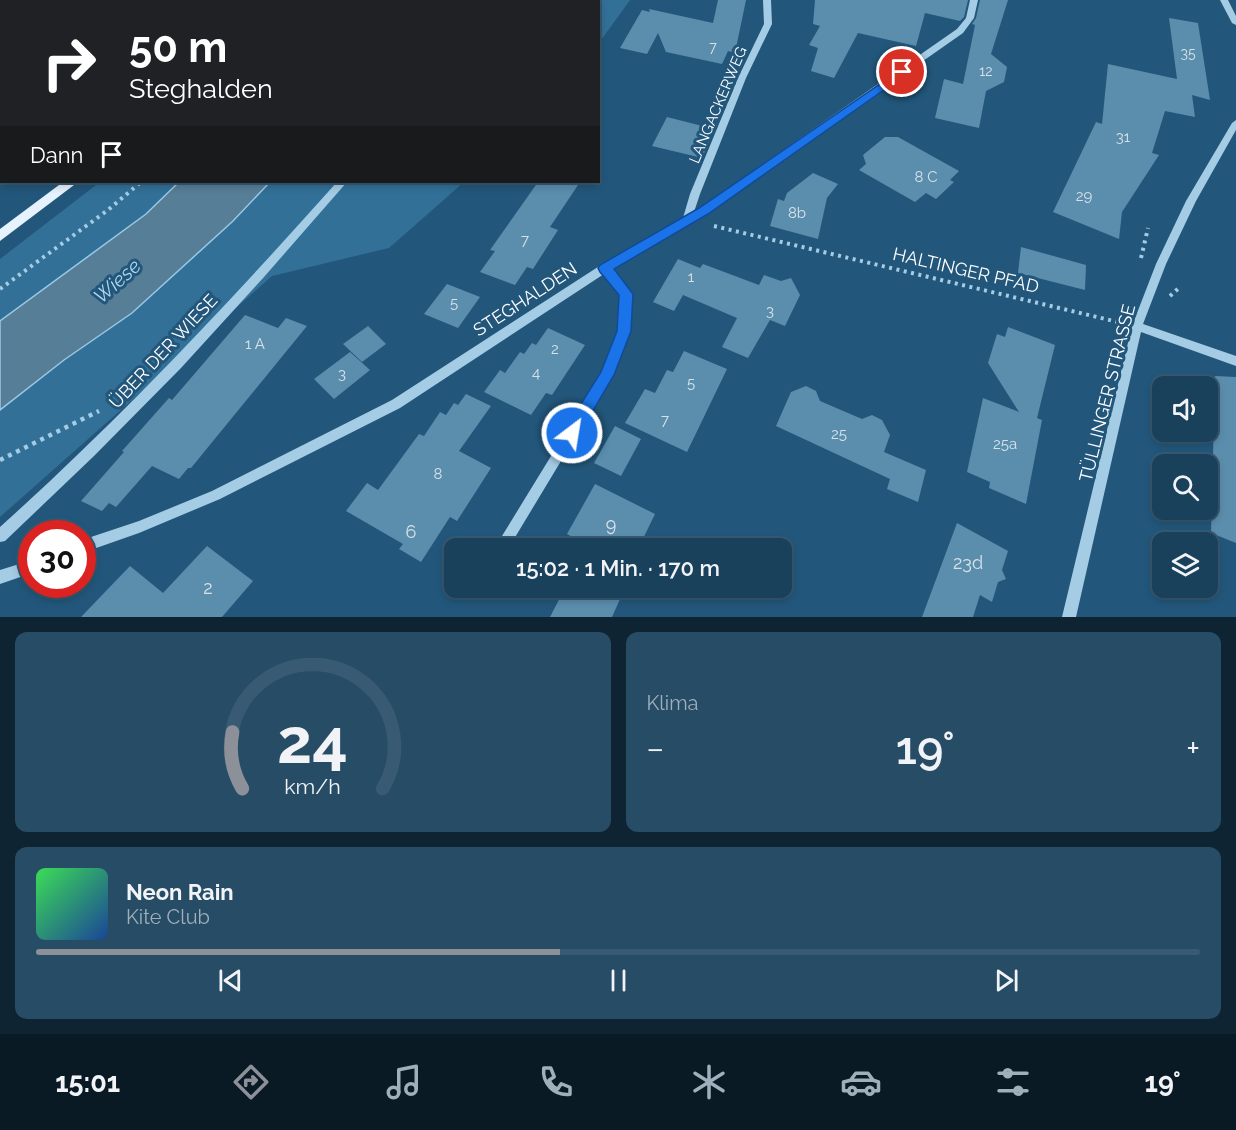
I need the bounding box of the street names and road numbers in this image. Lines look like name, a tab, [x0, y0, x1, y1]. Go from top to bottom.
street label: LANGACKERWEG	[685, 44, 751, 166]
street label: HALTINGER PFAD	[891, 243, 1041, 297]
street label: STEGHALDEN	[469, 258, 581, 340]
street label: ÜBER DER WIESE	[105, 290, 221, 412]
street label: TÜLLINGER STRASSE	[1075, 302, 1139, 484]

